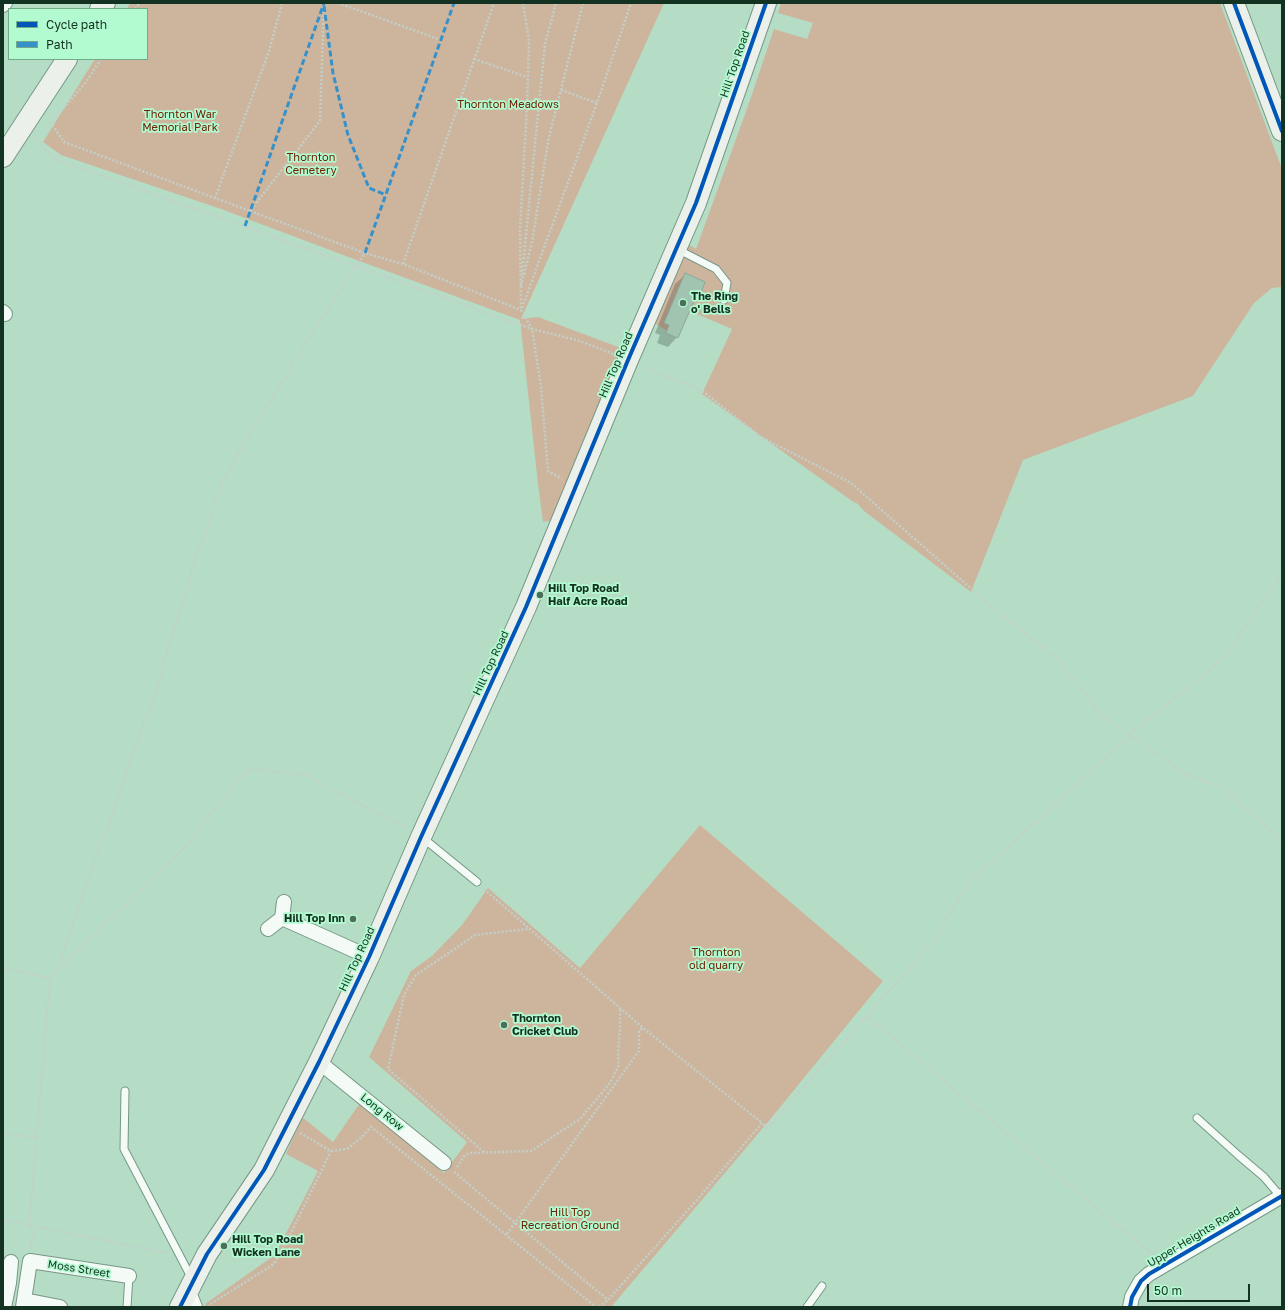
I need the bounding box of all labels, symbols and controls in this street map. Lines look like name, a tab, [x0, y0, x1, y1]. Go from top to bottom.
legend	[8, 8, 148, 60]
text: Cycle path	[46, 17, 107, 32]
street label: Hill Top Road	[717, 29, 753, 99]
text: Path	[46, 37, 73, 52]
park label: Thornton Meadows	[457, 98, 559, 112]
park label: Thornton War Memorial Park	[142, 108, 218, 134]
park label: Thornton Cemetery	[285, 151, 337, 177]
place label: The Ring o' Bells	[691, 290, 738, 316]
marker: The Ring o' Bells	[678, 298, 688, 308]
street label: Hill Top Road	[596, 330, 636, 400]
place label: Hill Top Road Half Acre Road	[548, 582, 628, 608]
marker: Hill Top Road Half Acre Road	[535, 590, 545, 600]
street label: Hill Top Road	[470, 628, 512, 698]
place label: Hill Top Inn	[284, 912, 345, 926]
marker: Hill Top Inn	[348, 914, 358, 924]
street label: Hill Top Road	[336, 924, 378, 994]
park label: Thornton old quarry	[689, 946, 743, 972]
place label: Thornton Cricket Club	[512, 1012, 578, 1038]
marker: Thornton Cricket Club	[499, 1020, 509, 1030]
street label: Long Row	[358, 1091, 406, 1133]
street label: Upper Heights Road	[1145, 1204, 1243, 1270]
park label: Hill Top Recreation Ground	[521, 1206, 619, 1232]
place label: Hill Top Road Wicken Lane	[232, 1233, 303, 1259]
marker: Hill Top Road Wicken Lane	[219, 1241, 229, 1251]
street label: Moss Street	[47, 1258, 111, 1280]
scale bar	[1149, 1276, 1252, 1302]
text: 50 m	[1154, 1283, 1182, 1298]

